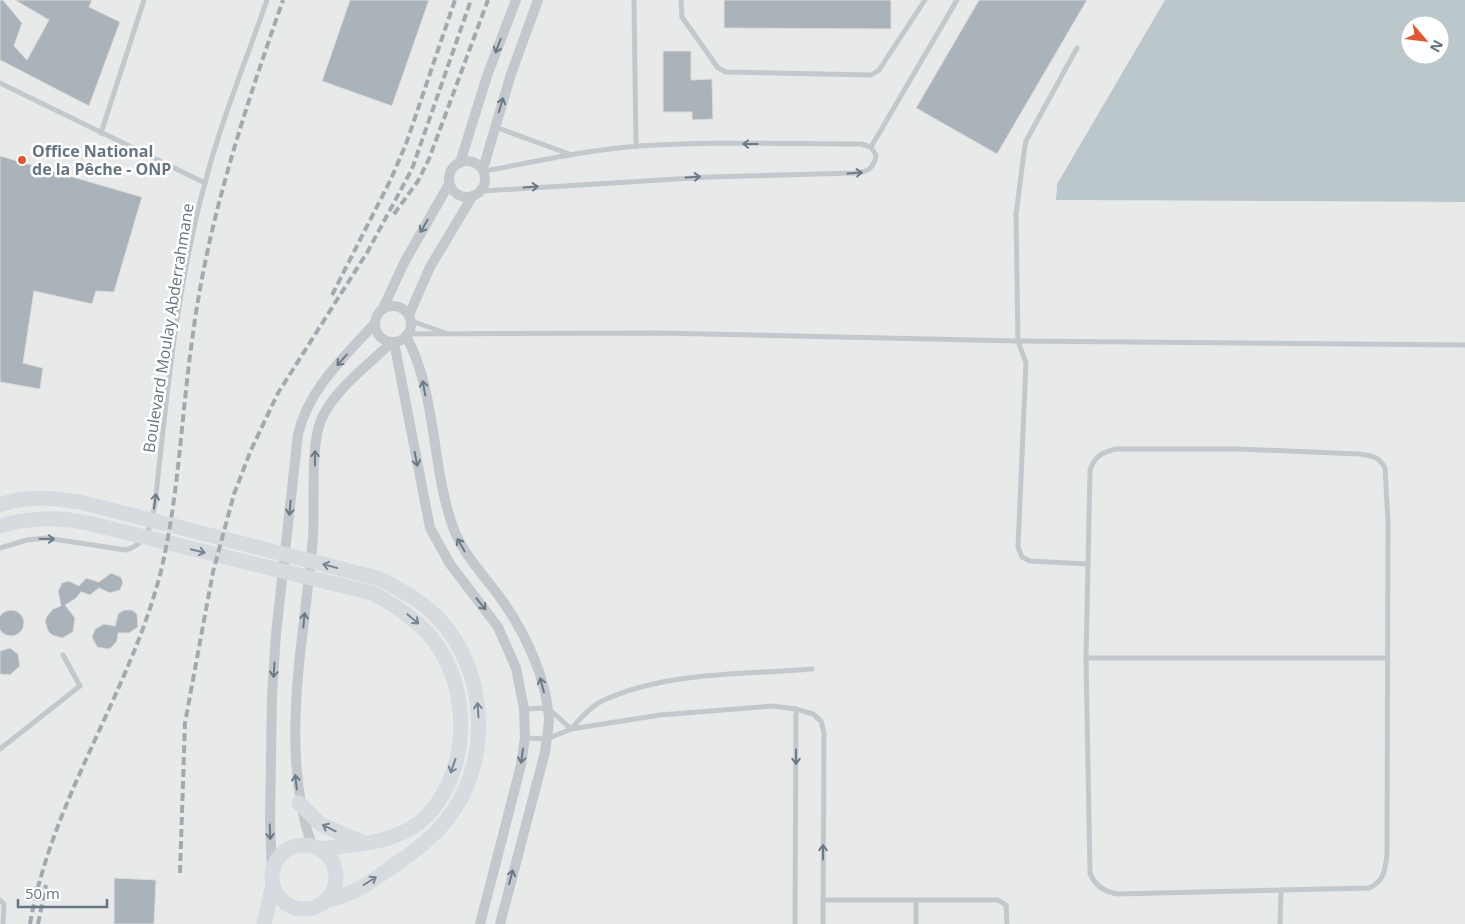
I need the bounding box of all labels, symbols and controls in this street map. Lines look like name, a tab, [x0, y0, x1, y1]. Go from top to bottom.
north arrow	[1400, 15, 1450, 65]
text: N	[1426, 37, 1448, 56]
one-way arrow	[493, 38, 502, 53]
one-way arrow	[497, 97, 507, 113]
one-way arrow	[743, 139, 759, 149]
place label: Office National de la Pêche - ONP	[32, 140, 171, 180]
marker: Office National de la Pêche - ONP	[16, 154, 28, 166]
one-way arrow	[847, 168, 863, 177]
one-way arrow	[685, 173, 701, 182]
one-way arrow	[522, 183, 538, 192]
street label: Boulevard Moulay Abderrahmane	[137, 202, 199, 454]
one-way arrow	[419, 219, 429, 233]
one-way arrow	[336, 354, 348, 367]
one-way arrow	[419, 380, 429, 396]
one-way arrow	[311, 450, 320, 466]
one-way arrow	[412, 450, 421, 466]
one-way arrow	[150, 493, 160, 509]
one-way arrow	[285, 500, 294, 516]
one-way arrow	[39, 534, 55, 544]
one-way arrow	[456, 538, 466, 553]
one-way arrow	[189, 547, 205, 556]
one-way arrow	[323, 561, 339, 570]
one-way arrow	[475, 597, 486, 610]
one-way arrow	[299, 612, 309, 628]
one-way arrow	[406, 613, 419, 624]
one-way arrow	[269, 662, 278, 678]
one-way arrow	[536, 677, 546, 693]
one-way arrow	[473, 702, 483, 718]
one-way arrow	[517, 748, 527, 764]
one-way arrow	[791, 749, 801, 765]
one-way arrow	[448, 758, 458, 774]
one-way arrow	[292, 774, 301, 790]
one-way arrow	[322, 823, 337, 832]
one-way arrow	[266, 824, 275, 840]
one-way arrow	[818, 844, 828, 860]
one-way arrow	[507, 869, 517, 885]
scale bar	[18, 876, 106, 908]
one-way arrow	[363, 876, 377, 886]
text: 50 m	[25, 883, 60, 903]

